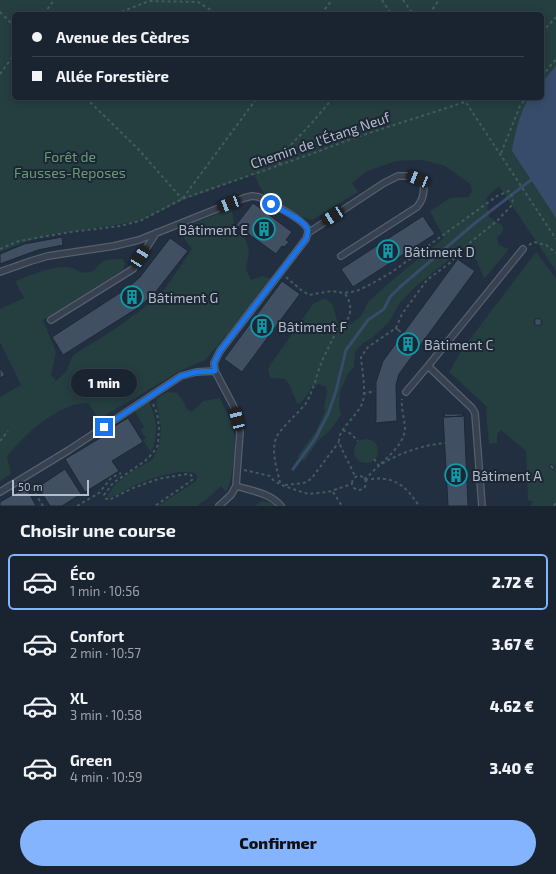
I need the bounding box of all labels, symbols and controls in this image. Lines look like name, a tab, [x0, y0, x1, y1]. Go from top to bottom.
text: Avenue des Cèdres	[56, 28, 189, 46]
text: Allée Forestière	[56, 67, 169, 85]
street label: Chemin de l'Étang Neuf	[248, 108, 393, 172]
park label: Forêt de Fausses-Reposes	[14, 148, 126, 181]
car	[405, 169, 431, 189]
car	[216, 194, 242, 214]
route start	[262, 195, 280, 213]
car	[320, 204, 346, 228]
building icon: Bâtiment E	[251, 216, 277, 242]
place label: Bâtiment E	[179, 221, 248, 238]
building icon: Bâtiment D	[375, 238, 401, 264]
place label: Bâtiment D	[404, 243, 475, 260]
car	[128, 244, 152, 270]
building icon: Bâtiment G	[119, 284, 145, 310]
place label: Bâtiment G	[148, 289, 218, 306]
building icon: Bâtiment F	[249, 313, 275, 339]
place label: Bâtiment F	[278, 318, 348, 335]
building icon: Bâtiment C	[395, 331, 421, 357]
place label: Bâtiment C	[424, 336, 494, 353]
callout: 1 min	[71, 369, 137, 397]
text: 1 min	[88, 375, 120, 391]
car	[228, 406, 246, 432]
route end	[95, 418, 113, 436]
building icon: Bâtiment A	[443, 462, 469, 488]
place label: Bâtiment A	[472, 467, 542, 484]
scale bar	[12, 478, 89, 497]
text: 50 m	[18, 480, 43, 493]
text: Choisir une course	[20, 519, 176, 541]
icon: car	[22, 564, 58, 600]
text: Éco	[70, 565, 95, 583]
text: 2.72 €	[492, 573, 534, 591]
text: 1 min · 10:56	[70, 583, 140, 599]
icon: car	[22, 626, 58, 662]
text: Confort	[70, 627, 124, 645]
text: 3.67 €	[492, 635, 534, 653]
text: 2 min · 10:57	[70, 645, 141, 661]
icon: car	[22, 688, 58, 724]
text: XL	[70, 689, 88, 707]
text: 4.62 €	[490, 697, 534, 715]
text: 3 min · 10:58	[70, 707, 142, 723]
icon: car	[22, 750, 58, 786]
text: Green	[70, 751, 112, 769]
text: 3.40 €	[489, 759, 534, 777]
text: 4 min · 10:59	[70, 769, 142, 785]
button: Confirmer	[20, 820, 536, 866]

